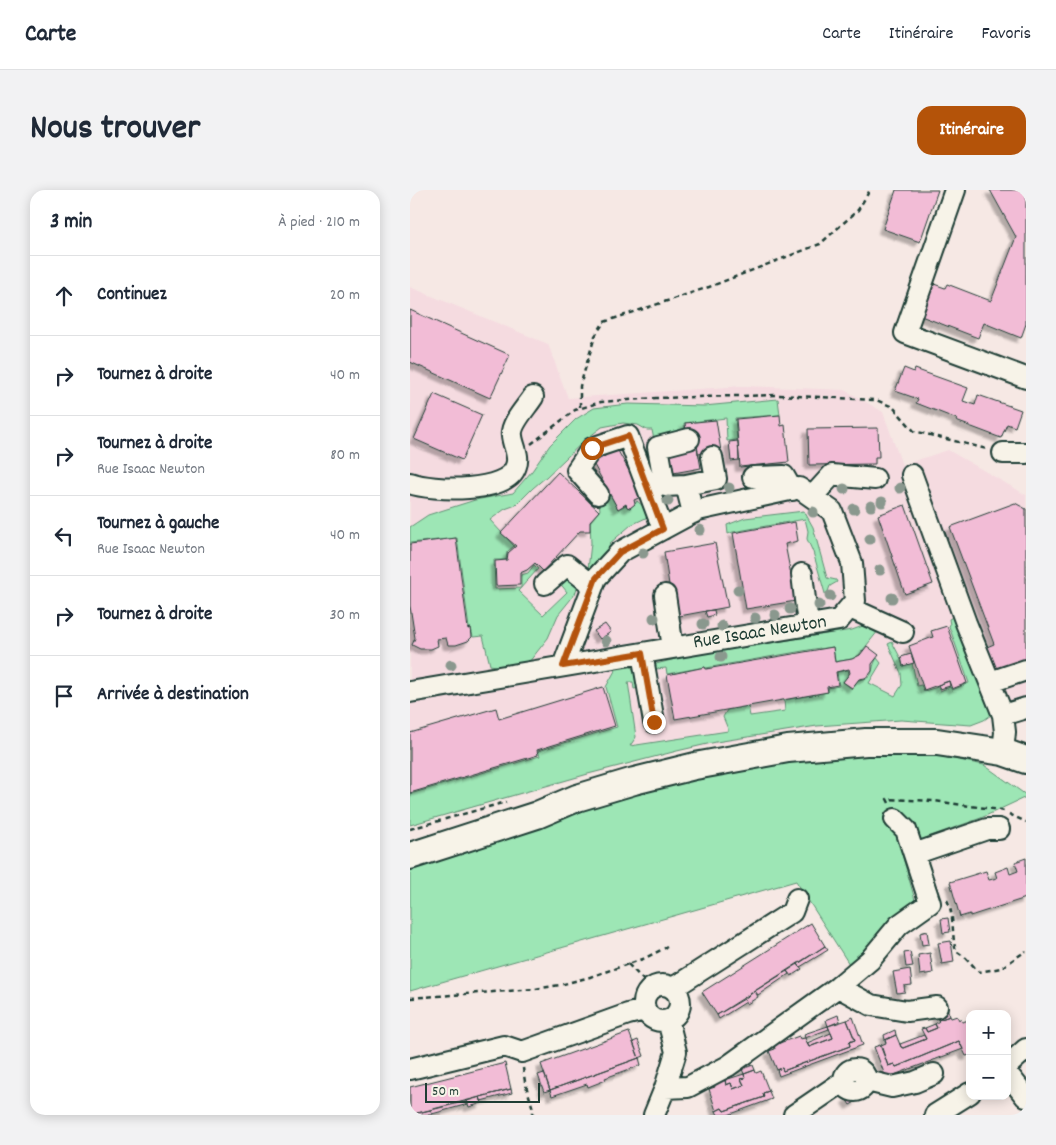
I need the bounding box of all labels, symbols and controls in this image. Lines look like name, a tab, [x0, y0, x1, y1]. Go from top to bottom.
text: Carte	[25, 18, 76, 52]
text: Carte	[822, 22, 861, 47]
text: Itinéraire	[889, 22, 953, 47]
text: Favoris	[981, 22, 1031, 47]
text: Nous trouver	[30, 105, 200, 155]
button: Itinéraire	[917, 106, 1026, 155]
text: 3 min	[50, 208, 92, 238]
text: À pied · 210 m	[278, 211, 360, 234]
icon: ahead	[50, 282, 78, 310]
text: Continuez	[97, 282, 167, 309]
text: 20 m	[330, 284, 360, 307]
icon: right	[50, 362, 78, 390]
text: Tournez à droite	[97, 362, 212, 389]
text: 40 m	[330, 364, 360, 387]
text: Tournez à droite	[97, 431, 212, 458]
route start	[581, 437, 604, 460]
icon: right	[50, 442, 78, 470]
text: 80 m	[330, 444, 360, 467]
text: Rue Isaac Newton	[97, 458, 205, 481]
text: Tournez à gauche	[97, 511, 219, 538]
icon: left	[50, 522, 78, 550]
text: 40 m	[330, 524, 360, 547]
text: Rue Isaac Newton	[97, 538, 205, 561]
icon: right	[50, 602, 78, 630]
text: Tournez à droite	[97, 602, 212, 629]
text: 30 m	[330, 604, 360, 627]
street label: Rue Isaac Newton	[691, 609, 829, 657]
icon: arrive	[50, 682, 78, 710]
text: Arrivée à destination	[97, 682, 249, 709]
route end	[643, 711, 666, 734]
map controls	[966, 1010, 1011, 1100]
button: +	[966, 1010, 1011, 1055]
button: −	[966, 1055, 1011, 1100]
scale bar	[425, 1080, 540, 1103]
text: 50 m	[432, 1082, 459, 1102]

